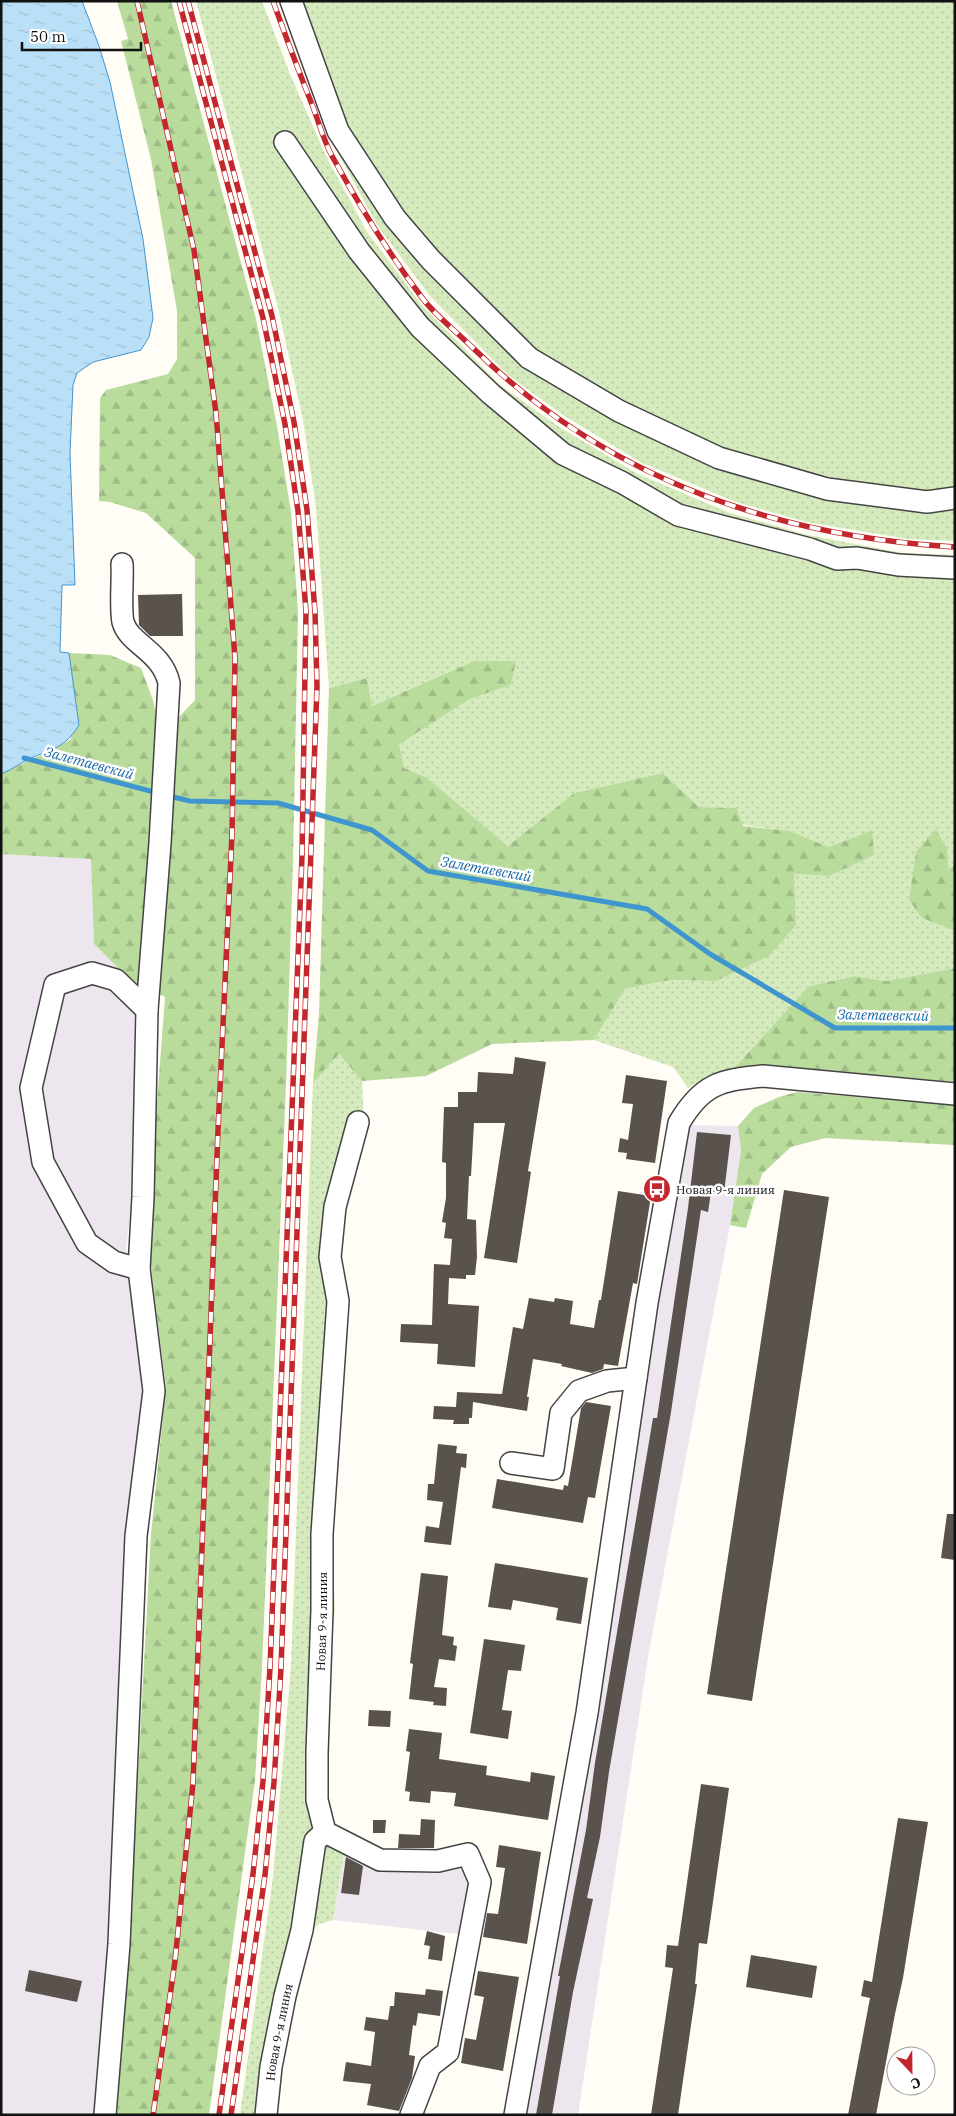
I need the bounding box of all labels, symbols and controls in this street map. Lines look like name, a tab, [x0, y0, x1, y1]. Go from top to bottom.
scale bar	[22, 20, 141, 52]
text: 50 m	[30, 27, 66, 46]
water label: Залетаевский	[42, 742, 136, 784]
water label: Залетаевский	[439, 852, 533, 886]
water label: Залетаевский	[837, 1005, 929, 1025]
bus stop icon: Новая 9-я линия	[642, 1174, 672, 1204]
place label: Новая 9-я линия	[676, 1182, 775, 1197]
street label: Новая 9-я линия	[312, 1572, 330, 1671]
street label: Новая 9-я линия	[262, 1982, 296, 2082]
north arrow	[886, 2046, 936, 2096]
text: С	[908, 2073, 924, 2093]

